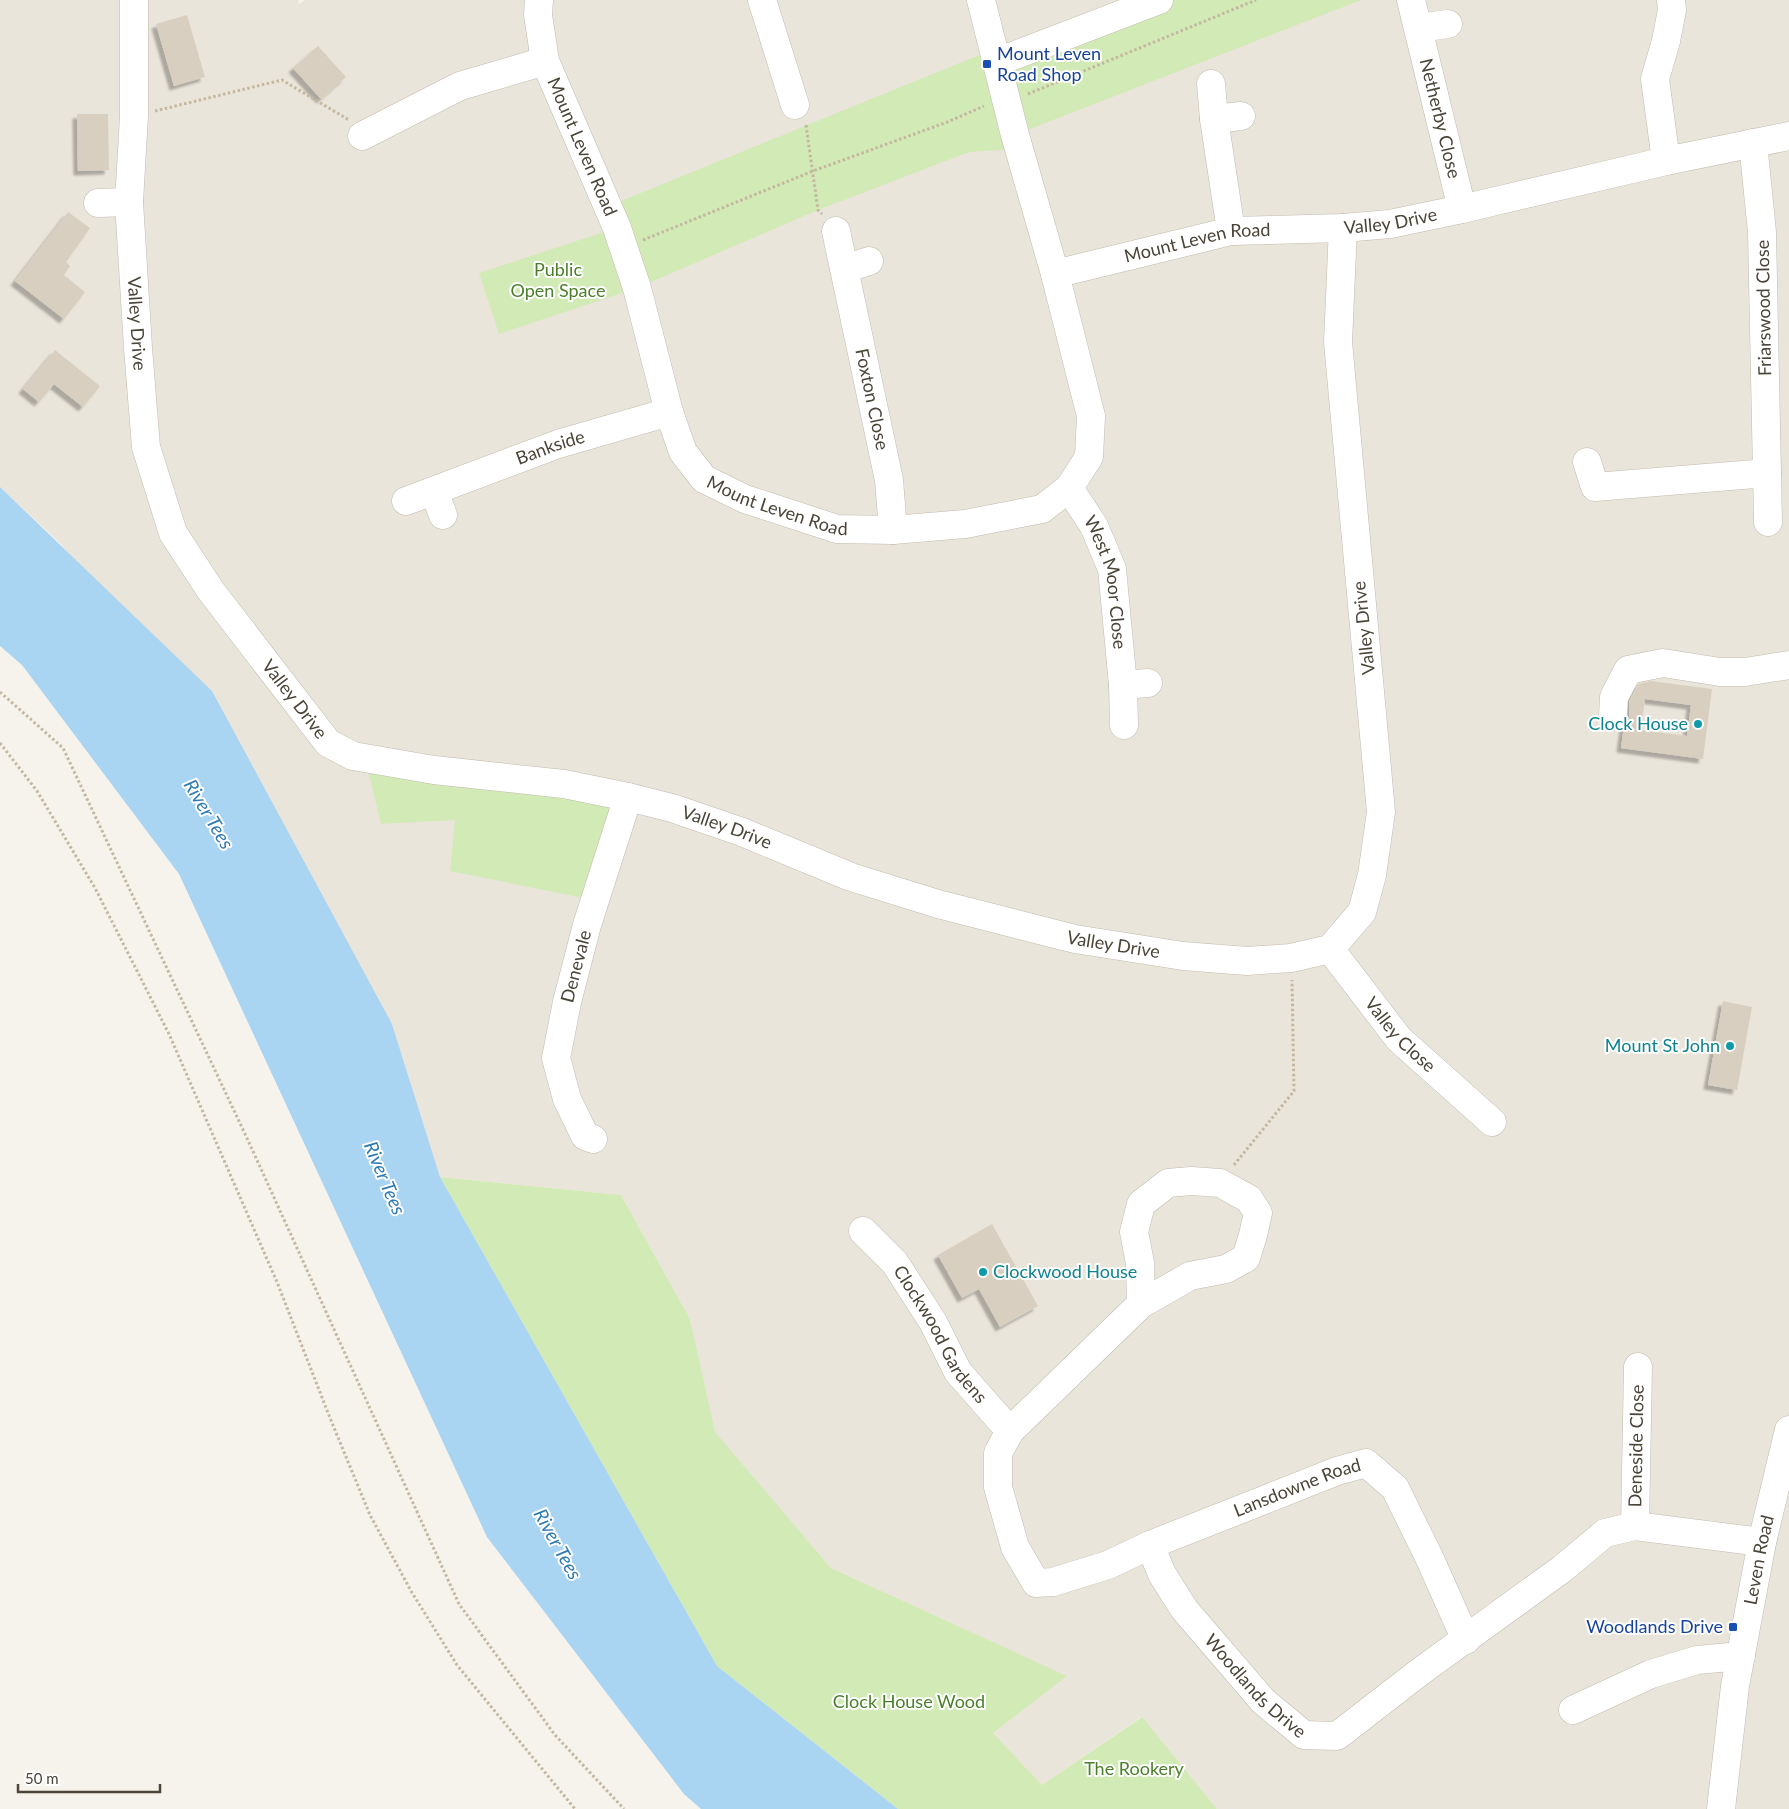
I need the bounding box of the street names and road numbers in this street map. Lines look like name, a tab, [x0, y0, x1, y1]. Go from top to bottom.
street label: Netherby Close	[1416, 56, 1466, 180]
street label: Mount Leven Road	[543, 74, 622, 219]
street label: Valley Drive	[1343, 203, 1439, 238]
street label: Mount Leven Road	[1122, 218, 1271, 267]
street label: Friarswood Close	[1751, 240, 1775, 376]
street label: Valley Drive	[124, 276, 152, 371]
street label: Foxton Close	[851, 346, 894, 452]
street label: Bankside	[513, 425, 587, 469]
street label: Mount Leven Road	[703, 470, 848, 539]
street label: West Moor Close	[1080, 511, 1132, 650]
street label: Valley Drive	[1347, 580, 1379, 676]
street label: Valley Drive	[258, 655, 333, 743]
street label: Valley Drive	[679, 800, 775, 853]
street label: Valley Drive	[1065, 925, 1162, 962]
street label: Denevale	[555, 927, 595, 1005]
street label: Valley Close	[1361, 992, 1441, 1076]
street label: Clockwood Gardens	[889, 1261, 992, 1407]
street label: Deneside Close	[1623, 1384, 1648, 1508]
street label: Lansdowne Road	[1230, 1453, 1363, 1521]
street label: Leven Road	[1738, 1513, 1778, 1607]
street label: Woodlands Drive	[1200, 1629, 1311, 1742]

